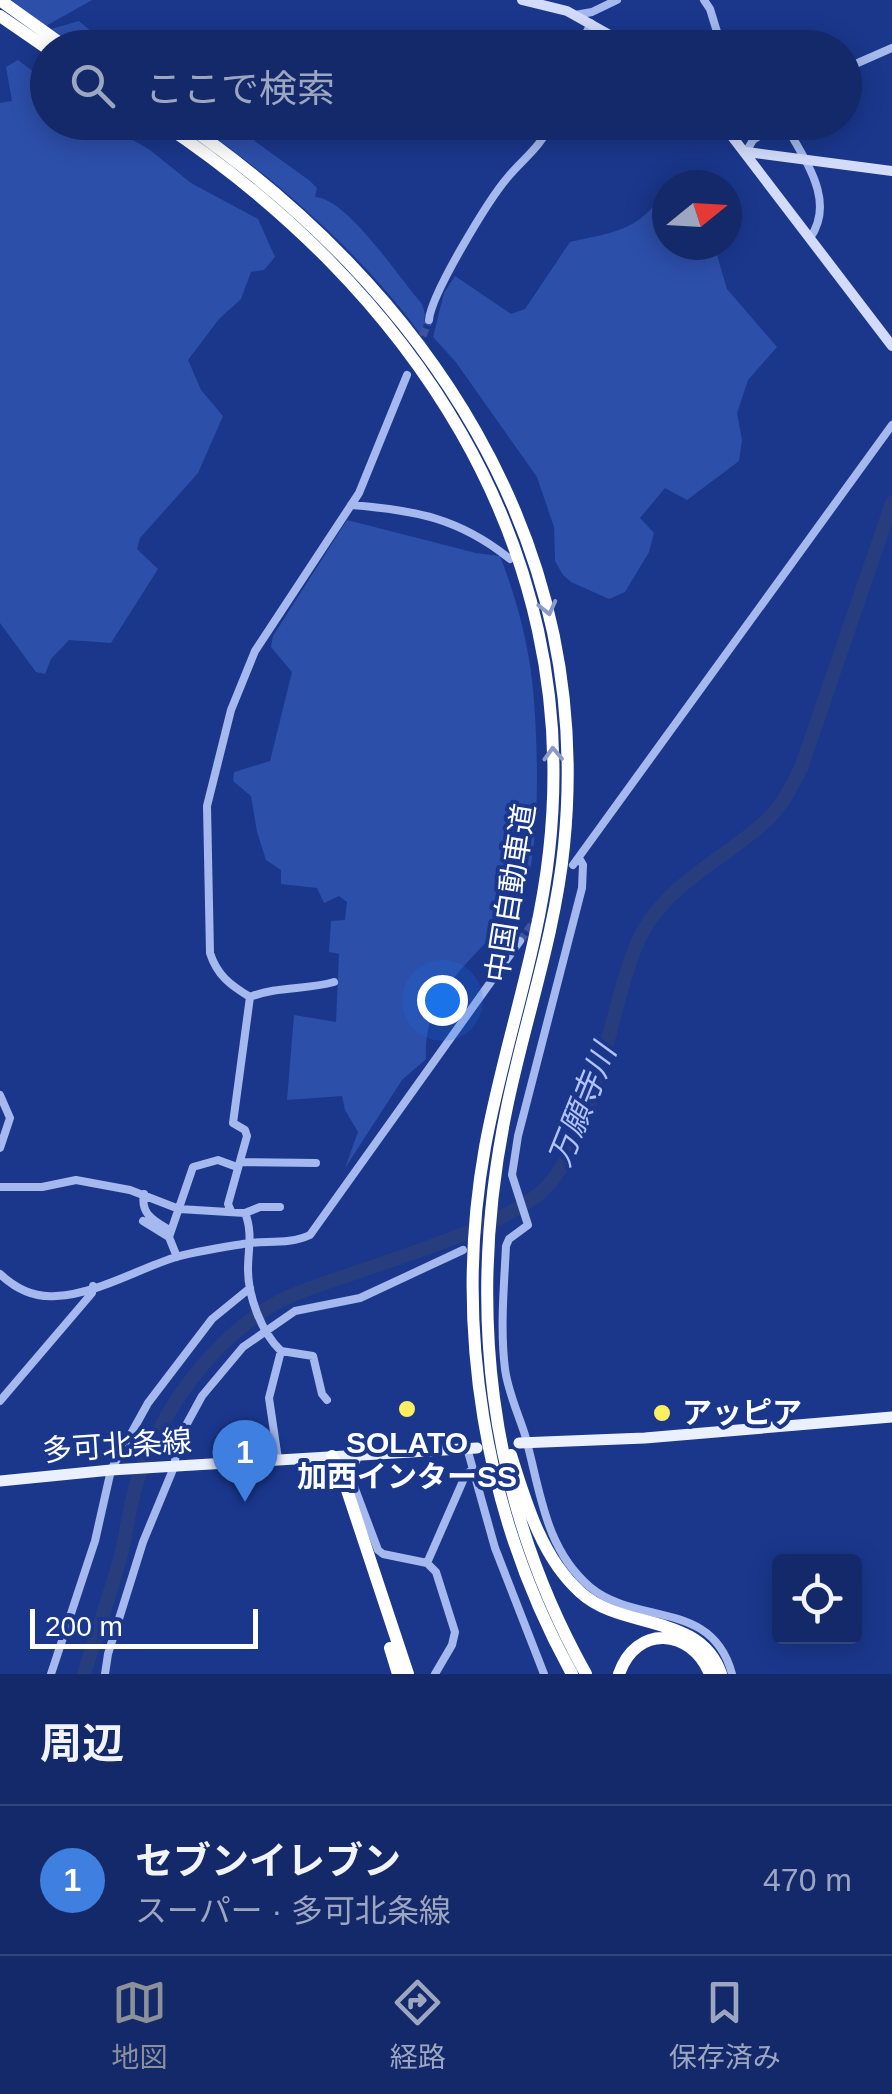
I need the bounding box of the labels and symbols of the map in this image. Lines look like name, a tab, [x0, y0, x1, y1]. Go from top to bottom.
north arrow	[652, 170, 742, 260]
one-way arrow	[536, 599, 557, 616]
one-way arrow	[542, 745, 563, 761]
street label: 中国自動車道	[480, 801, 541, 984]
your location	[417, 975, 468, 1026]
water label: 万願寺川	[541, 1036, 624, 1171]
place label: アッピア	[682, 1396, 802, 1429]
marker: SOLATO 加西インターSS	[396, 1398, 418, 1420]
marker: アッピア	[651, 1402, 673, 1424]
pin: 1	[212, 1420, 278, 1502]
street label: 多可北条線	[41, 1424, 193, 1467]
place label: SOLATO 加西インターSS	[297, 1426, 517, 1493]
scale bar	[30, 1604, 258, 1648]

